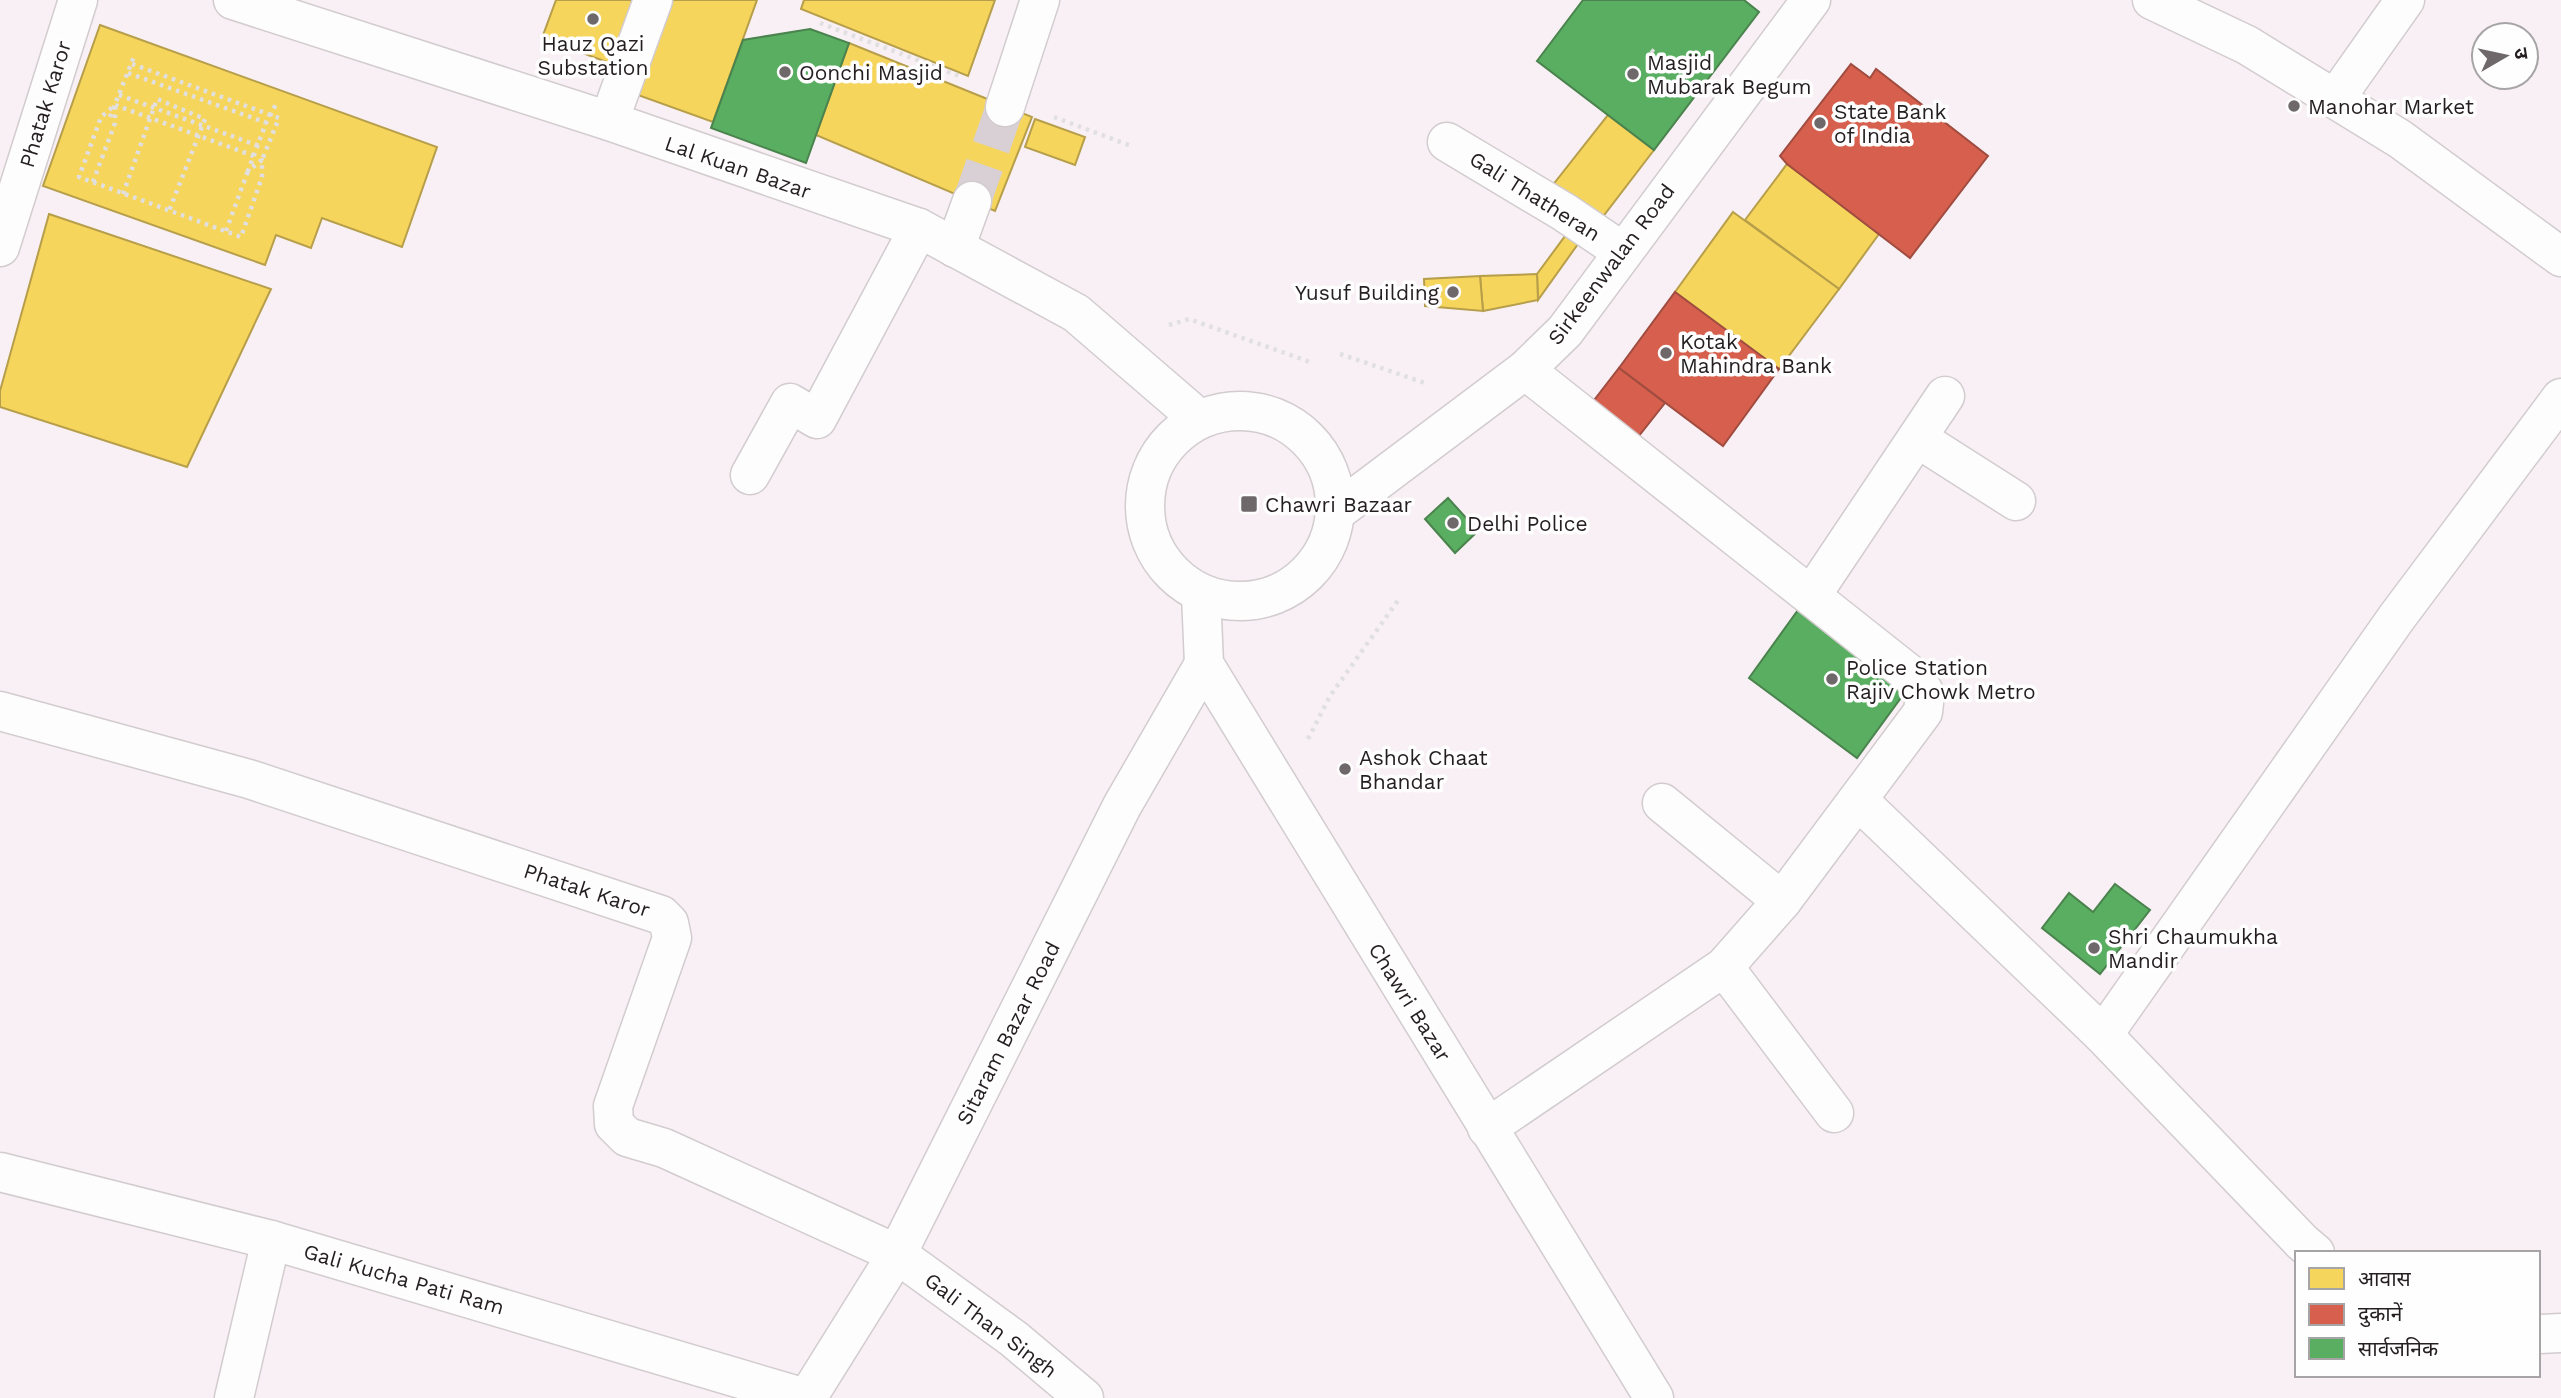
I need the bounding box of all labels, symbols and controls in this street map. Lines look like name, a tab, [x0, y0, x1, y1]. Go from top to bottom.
marker: Hauz Qazi Substation	[585, 11, 601, 27]
north arrow	[2470, 21, 2540, 91]
place label: Hauz Qazi Substation	[538, 31, 648, 80]
street label: Phatak Karor	[14, 37, 76, 170]
text: उ	[2509, 46, 2534, 62]
place label: Masjid Mubarak Begum	[1647, 50, 1812, 99]
place label: Oonchi Masjid	[799, 60, 943, 85]
marker: Oonchi Masjid	[777, 64, 793, 80]
marker: Masjid Mubarak Begum	[1625, 66, 1641, 82]
place label: Manohar Market	[2308, 94, 2474, 119]
marker: Manohar Market	[2286, 98, 2302, 114]
place label: State Bank of India	[1834, 99, 1946, 148]
marker: State Bank of India	[1812, 115, 1828, 131]
street label: Lal Kuan Bazar	[662, 130, 815, 204]
street label: Gali Thatheran	[1465, 146, 1605, 246]
street label: Sirkeenwalan Road	[1542, 179, 1680, 349]
place label: Yusuf Building	[1295, 280, 1440, 305]
marker: Yusuf Building	[1445, 284, 1461, 300]
place label: Kotak Mahindra Bank	[1680, 329, 1832, 378]
marker: Kotak Mahindra Bank	[1658, 345, 1674, 361]
place label: Chawri Bazaar	[1265, 492, 1413, 517]
marker: Chawri Bazaar	[1239, 494, 1259, 514]
place label: Delhi Police	[1467, 511, 1588, 536]
marker: Delhi Police	[1445, 515, 1461, 531]
place label: Police Station Rajiv Chowk Metro	[1846, 655, 2036, 704]
marker: Police Station Rajiv Chowk Metro	[1824, 671, 1840, 687]
place label: Ashok Chaat Bhandar	[1359, 745, 1488, 794]
marker: Ashok Chaat Bhandar	[1337, 761, 1353, 777]
street label: Phatak Karor	[521, 858, 654, 922]
place label: Shri Chaumukha Mandir	[2108, 924, 2278, 973]
street label: Sitaram Bazar Road	[951, 937, 1065, 1129]
street label: Chawri Bazar	[1364, 938, 1457, 1066]
marker: Shri Chaumukha Mandir	[2086, 940, 2102, 956]
street label: Gali Kucha Pati Ram	[301, 1238, 507, 1320]
legend	[2295, 1251, 2540, 1377]
text: आवास	[2358, 1266, 2412, 1291]
street label: Gali Than Singh	[920, 1267, 1062, 1383]
text: दुकानें	[2358, 1301, 2403, 1328]
text: सार्वजनिक	[2358, 1336, 2439, 1361]

